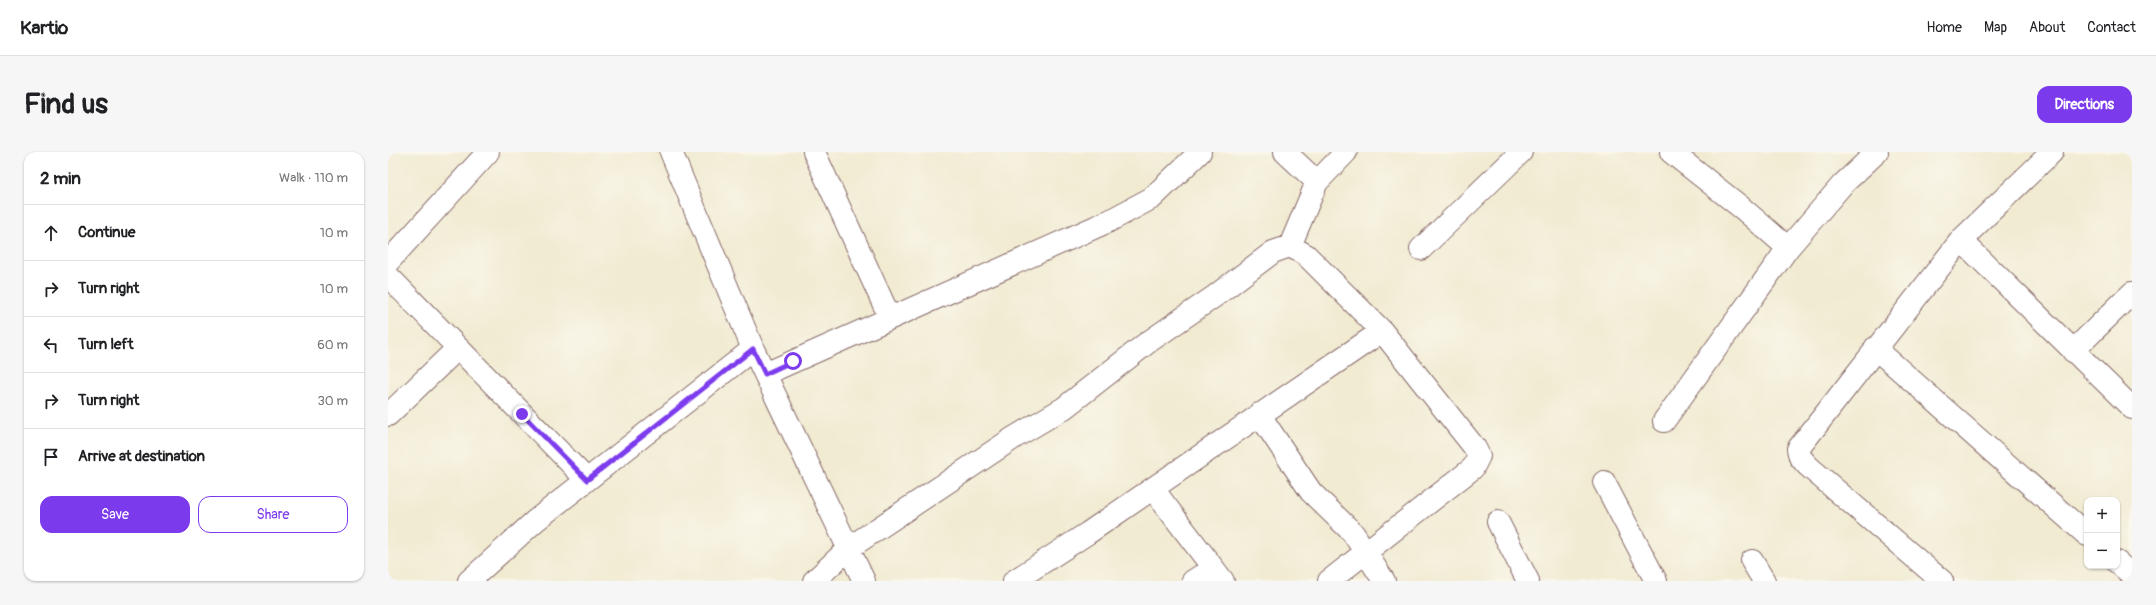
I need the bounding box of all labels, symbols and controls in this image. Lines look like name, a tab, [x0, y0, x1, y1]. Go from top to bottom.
text: Kartio	[20, 16, 68, 40]
text: Home	[1927, 19, 1962, 36]
text: Map	[1984, 19, 2007, 36]
text: About	[2029, 19, 2065, 36]
text: Contact	[2087, 19, 2136, 36]
button: Directions	[2037, 86, 2132, 123]
text: Find us	[24, 87, 108, 122]
text: 2 min	[40, 168, 81, 189]
text: Walk · 110 m	[279, 170, 348, 186]
icon: ahead	[40, 222, 62, 244]
text: Continue	[78, 223, 136, 242]
text: 10 m	[320, 225, 348, 241]
icon: right	[40, 278, 62, 300]
text: Turn right	[78, 279, 139, 298]
text: 10 m	[320, 281, 348, 297]
icon: left	[40, 334, 62, 356]
text: Turn left	[78, 335, 134, 354]
text: 60 m	[317, 337, 348, 353]
route start	[784, 352, 802, 370]
icon: right	[40, 390, 62, 412]
text: Turn right	[78, 391, 139, 410]
text: 30 m	[318, 393, 348, 409]
route end	[513, 405, 531, 423]
icon: arrive	[40, 446, 62, 468]
text: Arrive at destination	[78, 447, 205, 466]
button: Save	[40, 496, 190, 533]
button: Share	[198, 496, 348, 533]
map controls	[2084, 497, 2120, 569]
button: +	[2084, 497, 2120, 533]
button: −	[2084, 533, 2120, 569]

